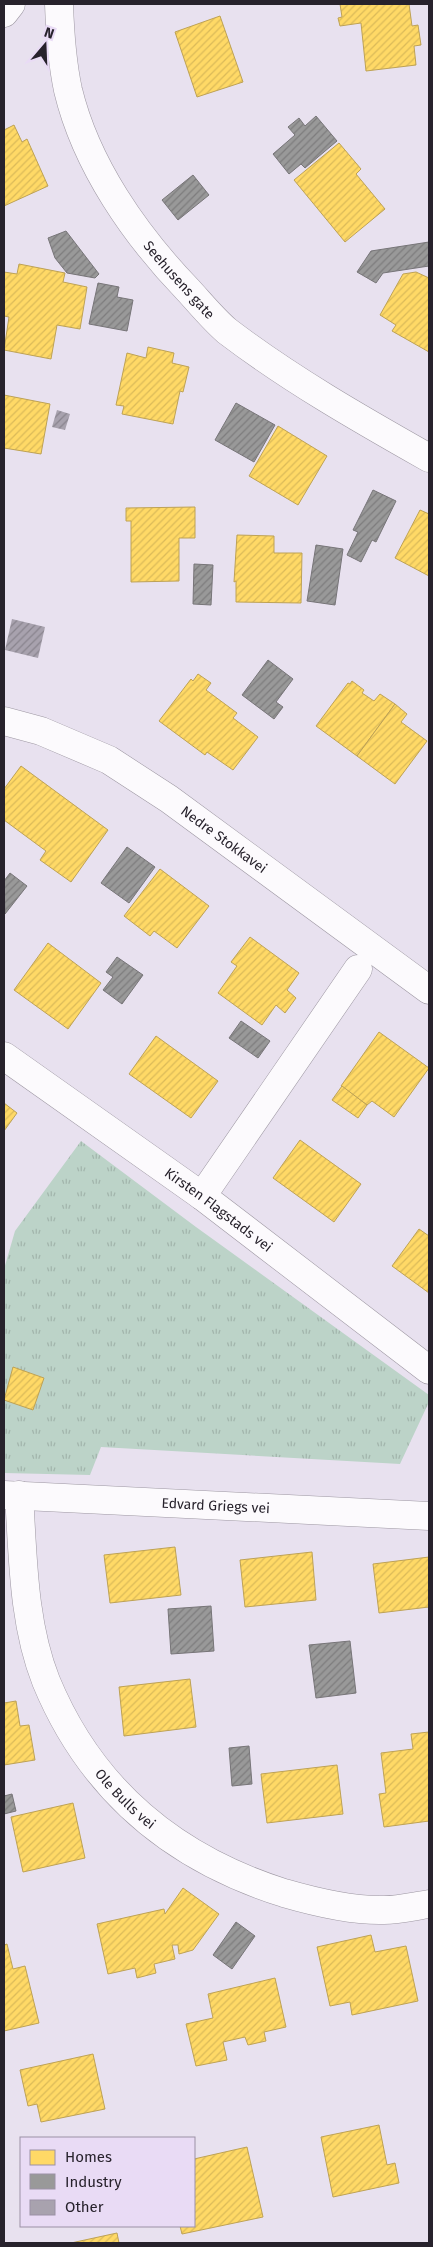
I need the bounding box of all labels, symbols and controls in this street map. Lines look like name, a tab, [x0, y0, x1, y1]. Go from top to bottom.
north arrow	[20, 20, 70, 70]
text: N	[42, 24, 56, 43]
street label: Seehusens gate	[140, 238, 218, 323]
street label: Nedre Stokkavei	[177, 803, 270, 877]
street label: Kirsten Flagstads vei	[161, 1164, 276, 1256]
street label: Edvard Griegs vei	[161, 1495, 270, 1517]
street label: Ole Bulls vei	[91, 1765, 159, 1833]
legend	[20, 2137, 195, 2227]
text: Homes	[65, 2148, 112, 2166]
text: Industry	[65, 2173, 122, 2191]
text: Other	[65, 2198, 104, 2216]

